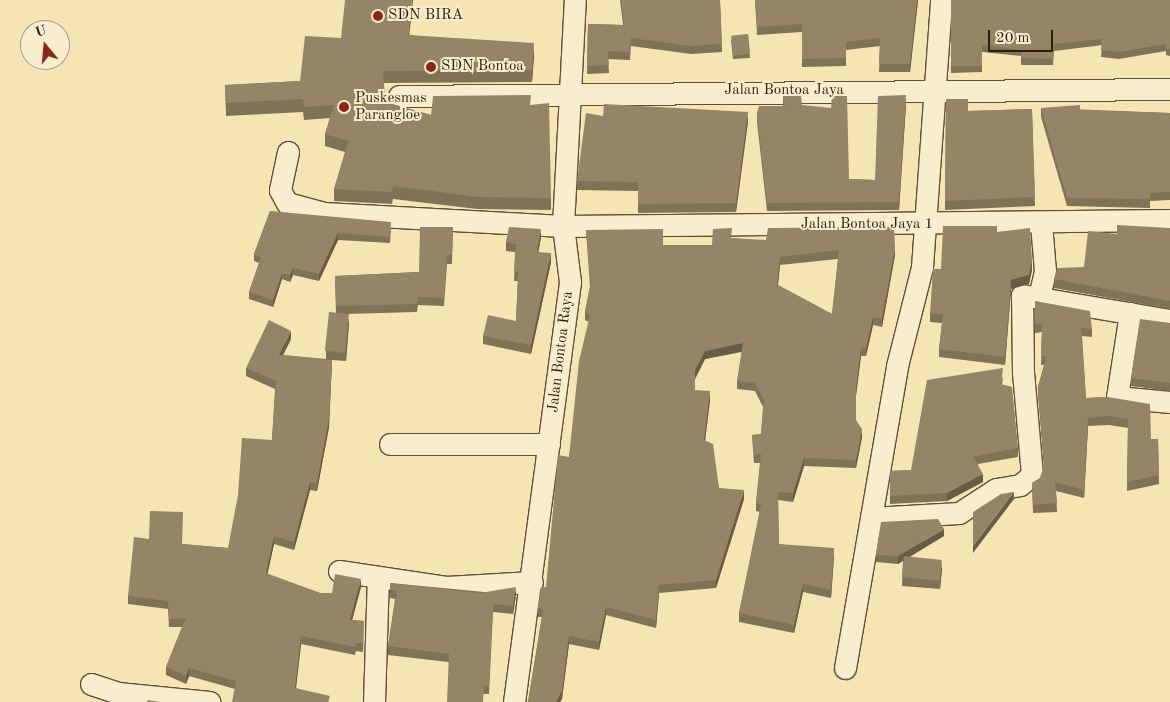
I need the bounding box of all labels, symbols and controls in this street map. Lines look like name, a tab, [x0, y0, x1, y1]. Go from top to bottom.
place label: SDN BIRA	[388, 7, 463, 25]
marker: SDN BIRA	[372, 10, 384, 22]
north arrow	[20, 20, 70, 70]
scale bar	[990, 20, 1055, 52]
text: U	[34, 23, 48, 40]
text: 20 m	[996, 31, 1030, 46]
place label: SDN Bontoa	[441, 58, 524, 76]
marker: SDN Bontoa	[425, 61, 437, 73]
street label: Jalan Bontoa Jaya	[724, 82, 844, 100]
place label: Puskesmas Parangloe	[355, 89, 427, 124]
marker: Puskesmas Parangloe	[337, 100, 351, 114]
street label: Jalan Bontoa Jaya 1	[801, 216, 933, 234]
street label: Jalan Bontoa Raya	[545, 290, 577, 414]

